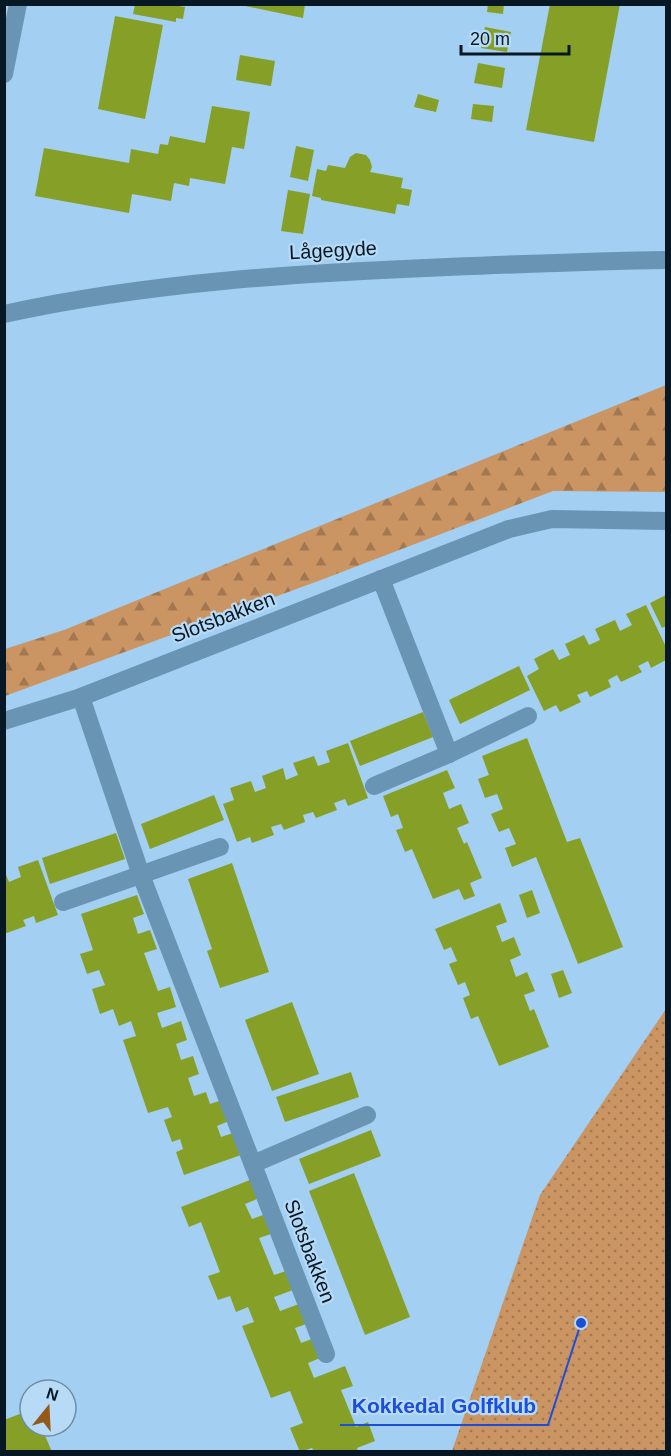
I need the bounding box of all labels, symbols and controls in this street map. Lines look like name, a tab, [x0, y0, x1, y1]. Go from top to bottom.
scale bar	[461, 18, 569, 56]
text: 20 m	[470, 29, 510, 49]
street label: Lågegyde	[289, 237, 377, 263]
street label: Slotsbakken	[168, 587, 278, 647]
street label: Slotsbakken	[280, 1196, 340, 1306]
north arrow	[18, 1378, 78, 1438]
text: N	[44, 1384, 61, 1404]
callout: Kokkedal Golfklub	[340, 1386, 548, 1425]
text: Kokkedal Golfklub	[352, 1394, 536, 1417]

